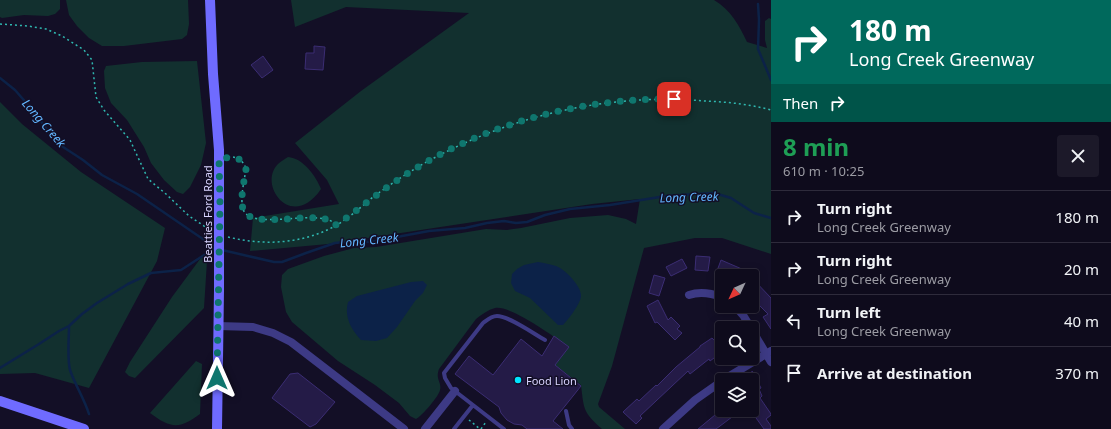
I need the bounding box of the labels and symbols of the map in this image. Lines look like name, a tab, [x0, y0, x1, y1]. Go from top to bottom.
pin	[657, 82, 691, 116]
water label: Long Creek	[18, 95, 70, 152]
street label: Beatties Ford Road	[200, 165, 215, 263]
water label: Long Creek	[659, 187, 720, 207]
water label: Long Creek	[339, 228, 400, 252]
north arrow	[715, 269, 759, 313]
position arrow	[196, 357, 238, 399]
place label: Food Lion	[526, 373, 577, 388]
marker: Food Lion	[513, 375, 523, 385]

